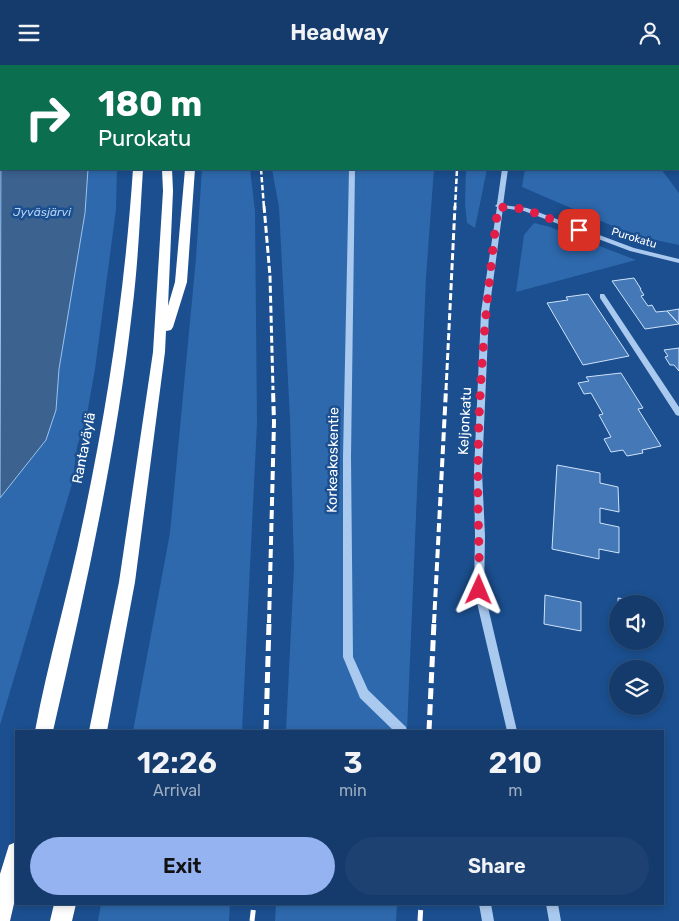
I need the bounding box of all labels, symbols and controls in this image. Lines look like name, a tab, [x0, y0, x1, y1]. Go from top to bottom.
icon: menu	[15, 19, 43, 47]
text: Headway	[290, 19, 389, 46]
icon: person	[636, 19, 664, 47]
text: 180 m	[98, 83, 202, 125]
icon: right	[15, 85, 80, 150]
text: Purokatu	[98, 125, 191, 152]
water label: Jyväsjärvi	[13, 205, 72, 219]
pin	[558, 209, 600, 251]
icon: arrive	[565, 216, 593, 244]
street label: Purokatu	[610, 225, 658, 251]
street label: Keljonkatu	[455, 387, 475, 455]
street label: Korkeakoskentie	[324, 407, 342, 513]
street label: Rantaväylä	[69, 411, 99, 485]
position arrow	[452, 563, 504, 615]
map controls	[609, 595, 664, 715]
button: sound	[609, 595, 664, 650]
button: layers	[609, 660, 664, 715]
text: 12:26	[137, 745, 217, 781]
text: 3	[343, 745, 362, 781]
text: 210	[489, 745, 542, 781]
text: Arrival	[153, 781, 201, 800]
text: min	[339, 781, 367, 800]
text: m	[508, 781, 522, 800]
button: Exit	[30, 837, 335, 895]
button: Share	[345, 837, 649, 895]

